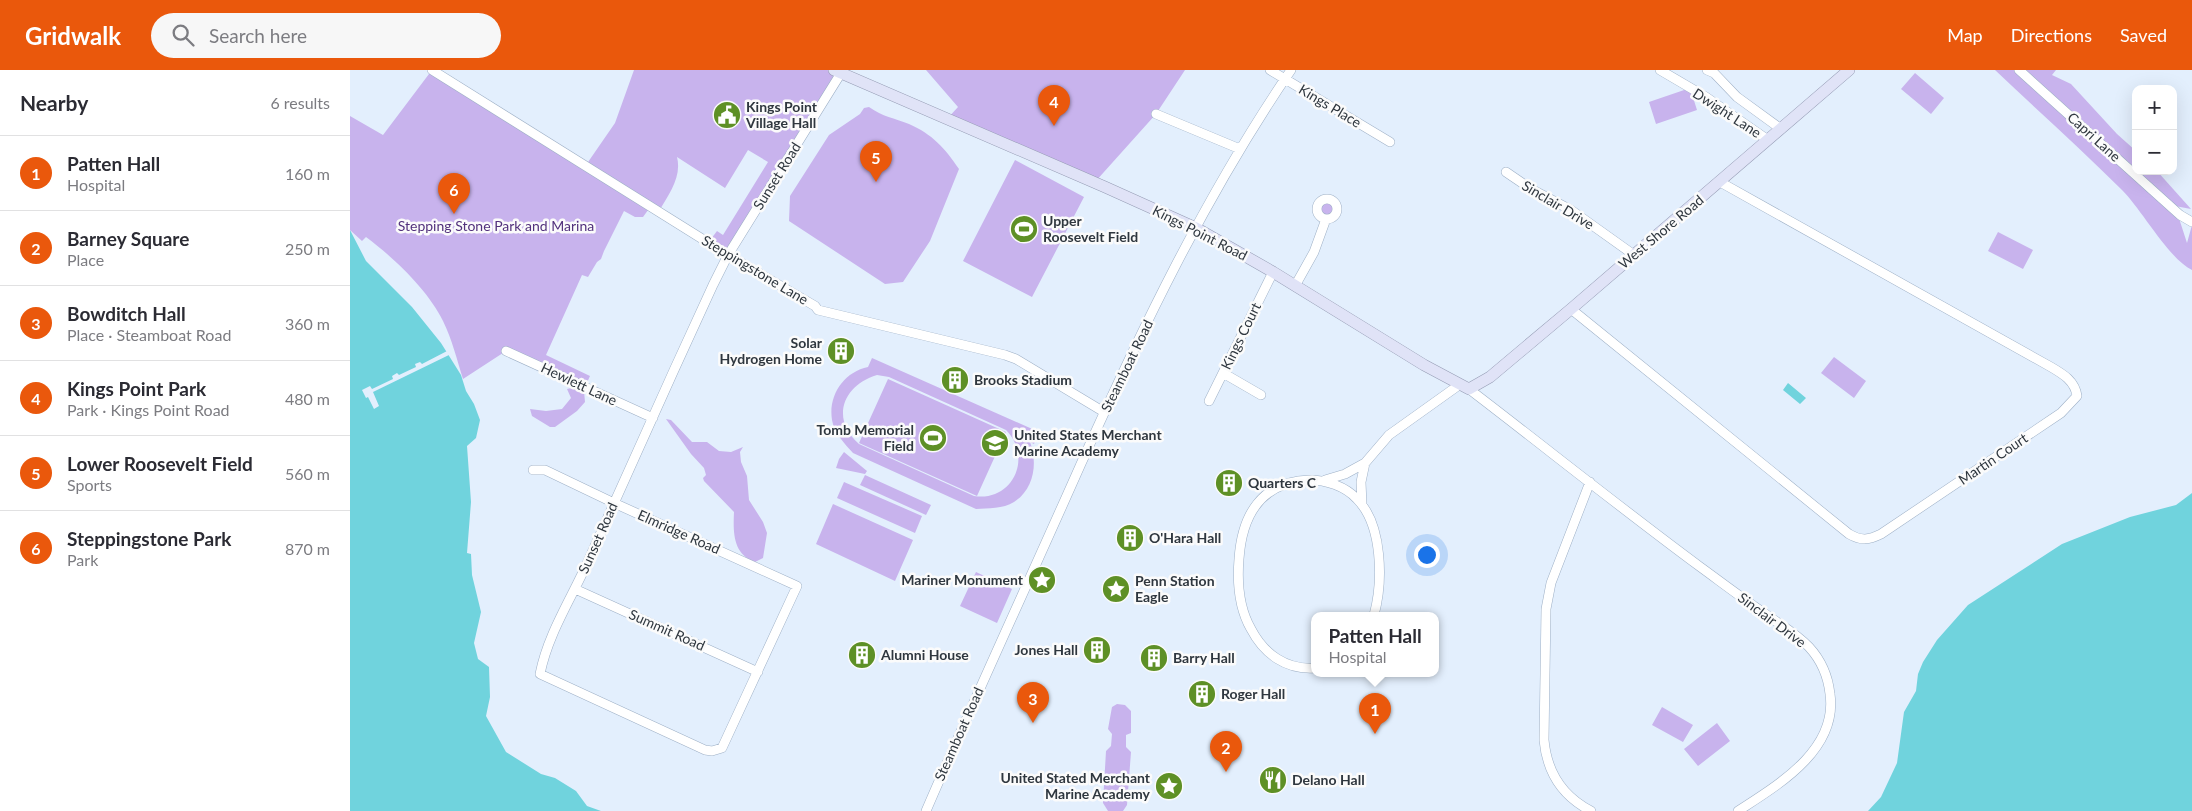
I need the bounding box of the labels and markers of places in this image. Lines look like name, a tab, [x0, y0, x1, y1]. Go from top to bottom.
pin: 4	[1038, 85, 1070, 126]
place label: Kings Point Village Hall	[745, 98, 818, 131]
public building icon: Kings Point Village Hall	[712, 100, 742, 130]
pin: 5	[860, 141, 892, 182]
pin: 6	[438, 173, 470, 214]
place label: Upper Roosevelt Field	[1043, 212, 1138, 245]
sports icon: Upper Roosevelt Field	[1009, 214, 1039, 244]
place label: Solar Hydrogen Home	[719, 334, 823, 367]
building icon: Solar Hydrogen Home	[826, 336, 856, 366]
building icon: Brooks Stadium	[940, 365, 970, 395]
place label: Brooks Stadium	[974, 371, 1072, 388]
place label: Tomb Memorial Field	[817, 421, 914, 454]
sports icon: Tomb Memorial Field	[918, 423, 948, 453]
place label: United States Merchant Marine Academy	[1014, 426, 1162, 459]
school or university icon: United States Merchant Marine Academy	[980, 428, 1010, 458]
building icon: Quarters C	[1214, 468, 1244, 498]
place label: Quarters C	[1248, 474, 1317, 491]
building icon: O'Hara Hall	[1115, 523, 1145, 553]
place label: O'Hara Hall	[1149, 529, 1221, 546]
place icon: Mariner Monument	[1027, 565, 1057, 595]
place label: Mariner Monument	[901, 571, 1024, 588]
place label: Penn Station Eagle	[1135, 572, 1215, 605]
place icon: Penn Station Eagle	[1101, 574, 1131, 604]
building icon: Jones Hall	[1082, 635, 1112, 665]
building icon: Alumni House	[847, 640, 877, 670]
place label: Jones Hall	[1015, 641, 1078, 658]
building icon: Barry Hall	[1139, 643, 1169, 673]
place label: Alumni House	[880, 646, 969, 663]
place label: Barry Hall	[1173, 649, 1235, 666]
building icon: Roger Hall	[1187, 679, 1217, 709]
pin: 3	[1017, 682, 1049, 723]
place label: Roger Hall	[1221, 685, 1285, 702]
pin: 1	[1359, 693, 1391, 734]
pin: 2	[1210, 731, 1242, 772]
restaurant icon: Delano Hall	[1258, 765, 1288, 795]
place label: United Stated Merchant Marine Academy	[1001, 769, 1151, 802]
place icon: United Stated Merchant Marine Academy	[1154, 771, 1184, 801]
place label: Delano Hall	[1292, 771, 1365, 788]

